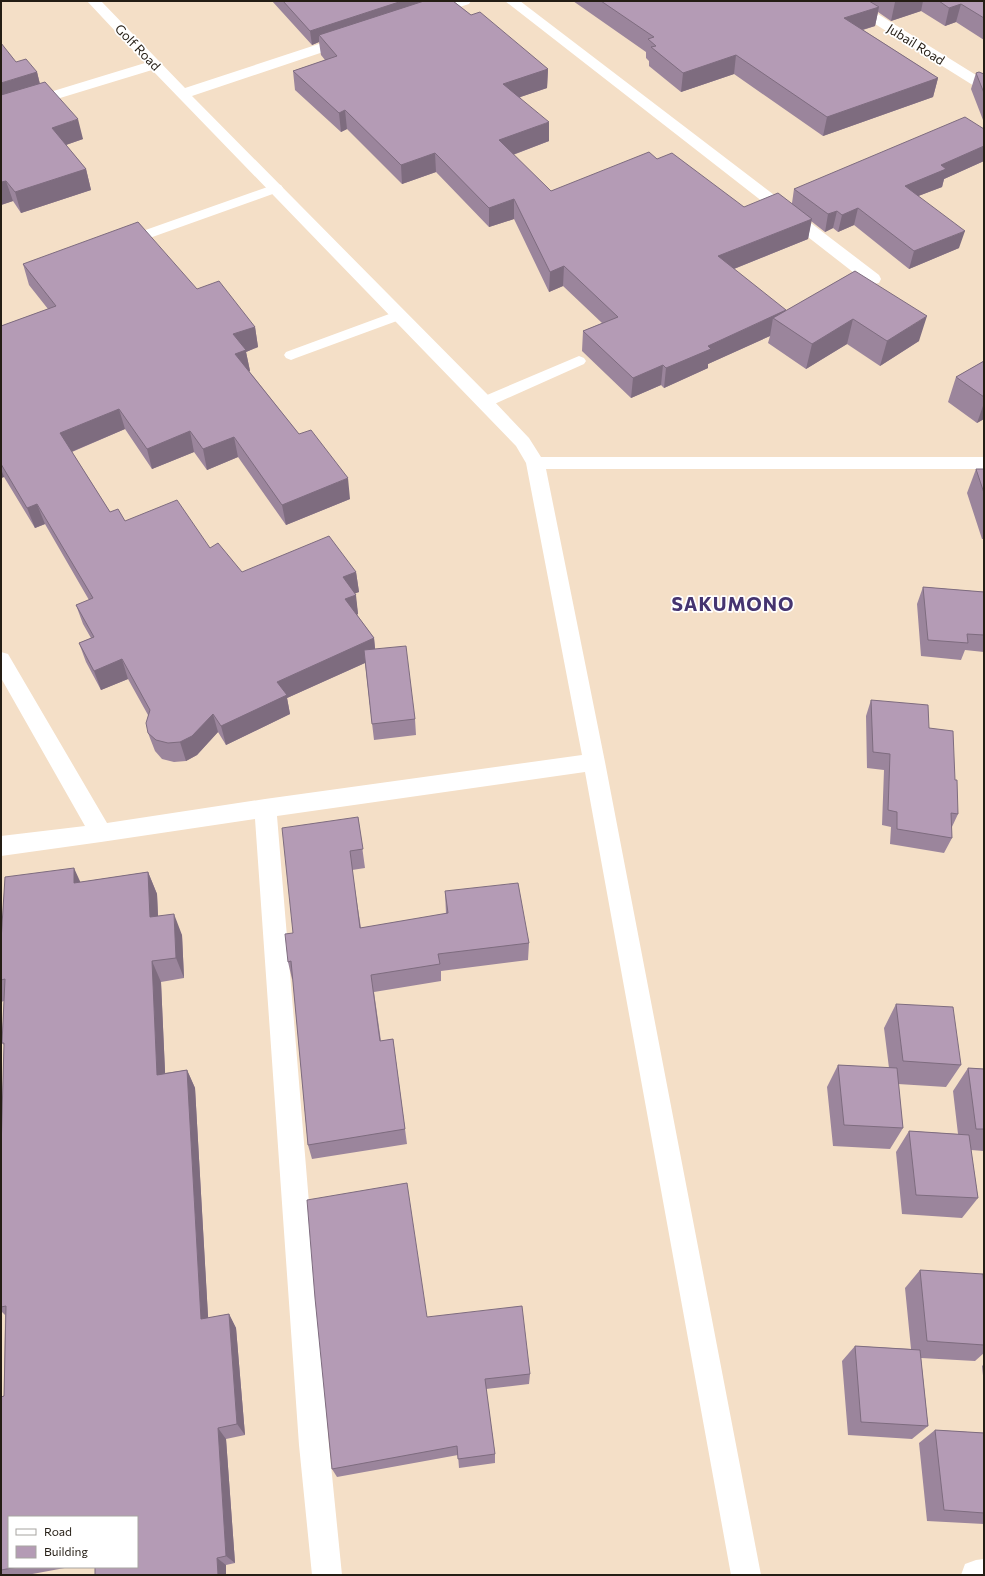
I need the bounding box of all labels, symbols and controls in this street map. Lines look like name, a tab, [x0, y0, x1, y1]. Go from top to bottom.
street label: Golf Road	[112, 20, 164, 74]
street label: Jubail Road	[884, 20, 948, 68]
district label: SAKUMONO	[671, 592, 795, 615]
legend	[8, 1516, 138, 1568]
text: Road	[44, 1524, 72, 1538]
text: Building	[44, 1544, 88, 1558]

